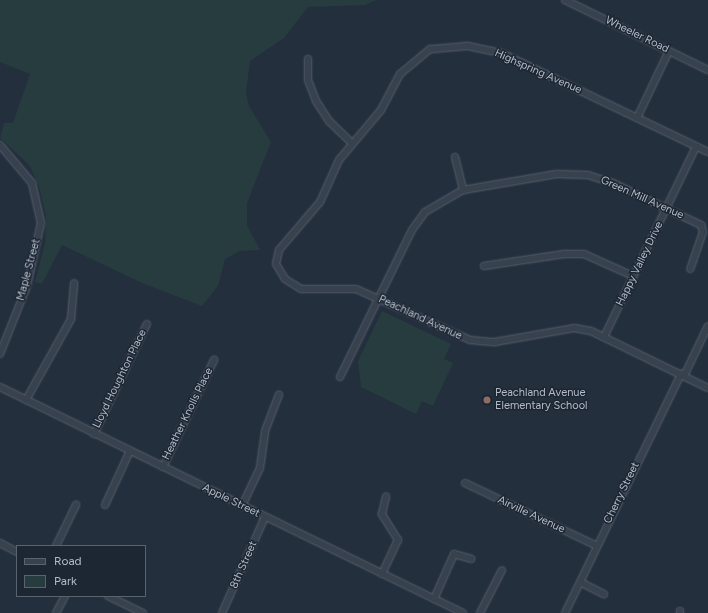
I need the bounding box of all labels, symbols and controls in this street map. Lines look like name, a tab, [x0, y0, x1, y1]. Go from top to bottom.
street label: Wheeler Road	[603, 14, 671, 56]
street label: Highspring Avenue	[492, 47, 584, 97]
street label: Green Mill Avenue	[598, 174, 686, 222]
street label: Happy Valley Drive	[614, 219, 666, 309]
street label: Maple Street	[14, 238, 44, 302]
street label: Peachland Avenue	[376, 293, 464, 343]
street label: Lloyd Houghton Place	[90, 327, 150, 431]
street label: Heather Knolls Place	[160, 366, 216, 462]
place label: Peachland Avenue Elementary School	[495, 387, 587, 413]
marker: Peachland Avenue Elementary School	[482, 395, 492, 405]
street label: Cherry Street	[601, 460, 643, 526]
street label: Apple Street	[200, 481, 262, 521]
street label: Airville Avenue	[495, 494, 567, 536]
street label: 8th Street	[228, 539, 260, 591]
legend	[16, 545, 146, 597]
text: Road	[54, 554, 82, 568]
text: Park	[54, 574, 77, 588]

